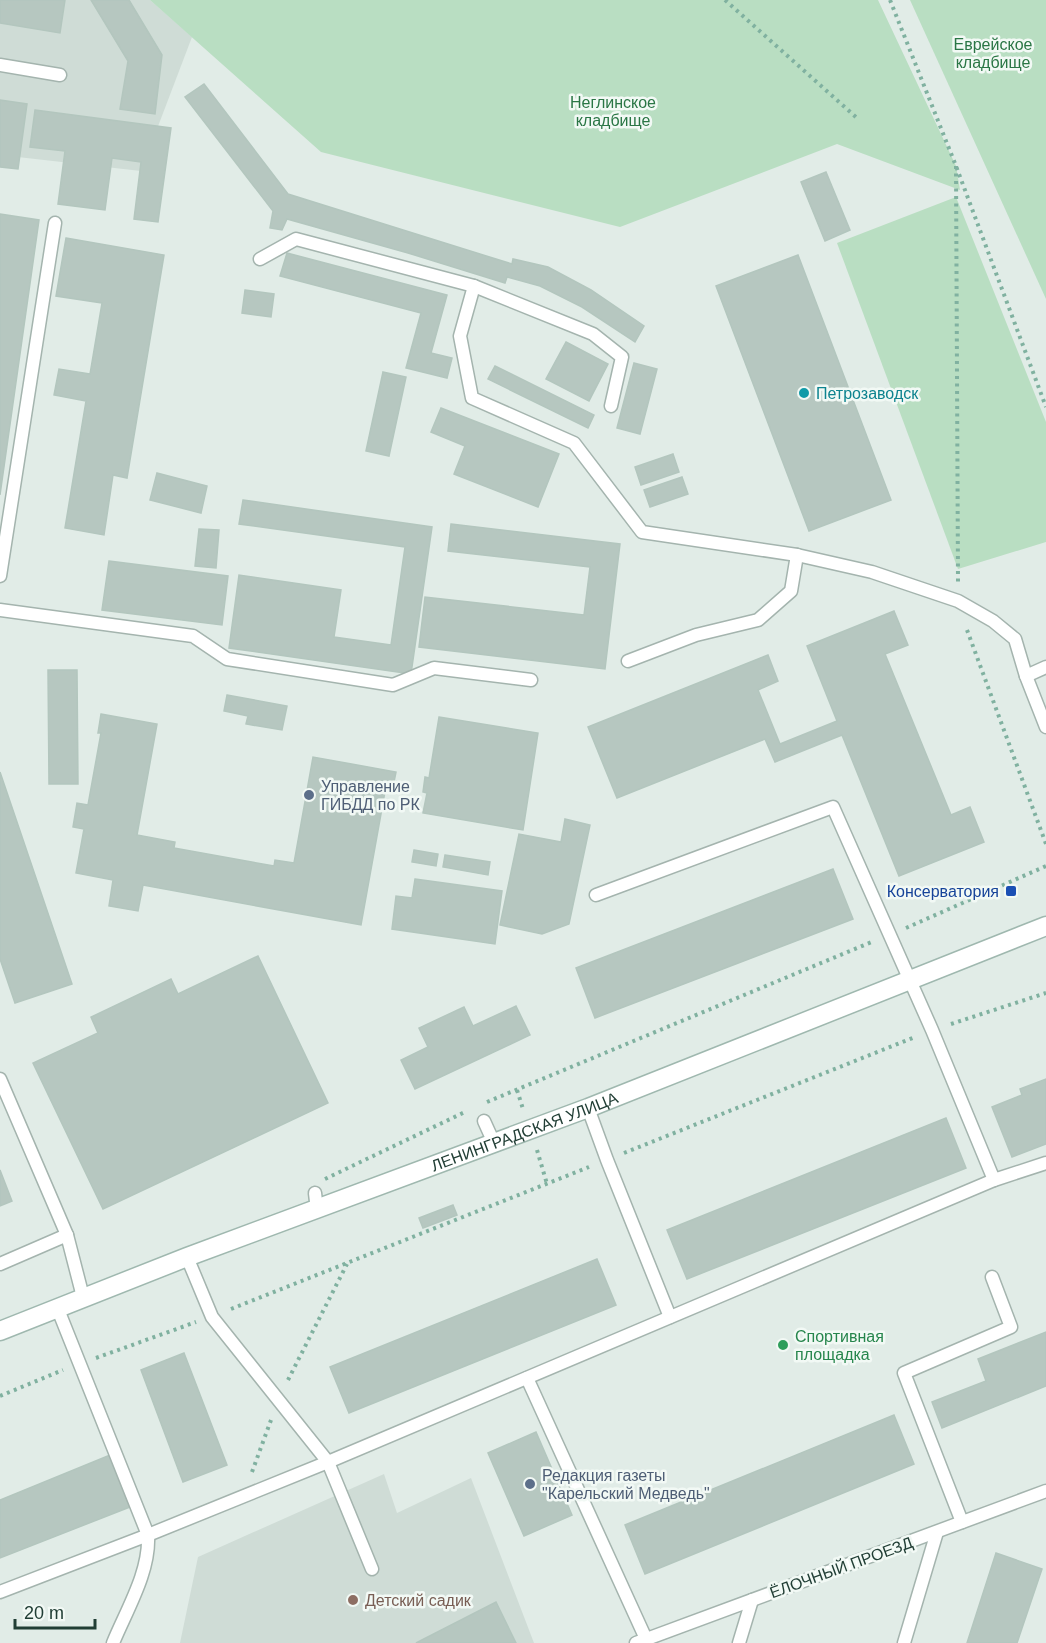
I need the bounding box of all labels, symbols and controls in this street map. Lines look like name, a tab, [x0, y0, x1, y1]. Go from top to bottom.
park label: Еврейское кладбище	[954, 36, 1033, 71]
park label: Неглинское кладбище	[570, 94, 656, 129]
place label: Петрозаводск	[816, 385, 919, 402]
marker: Петрозаводск	[797, 386, 811, 400]
place label: Управление ГИБДД по РК	[321, 778, 420, 813]
marker: Управление ГИБДД по РК	[302, 788, 316, 802]
place label: Консерватория	[887, 883, 999, 900]
marker: Консерватория	[1004, 884, 1018, 898]
street label: ЛЕНИНГРАДСКАЯ УЛИЦА	[429, 1089, 620, 1175]
place label: Спортивная площадка	[795, 1328, 884, 1363]
marker: Спортивная площадка	[776, 1338, 790, 1352]
place label: Редакция газеты "Карельский Медведь"	[542, 1467, 710, 1502]
marker: Редакция газеты "Карельский Медведь"	[523, 1477, 537, 1491]
street label: ЁЛОЧНЫЙ ПРОЕЗД	[767, 1533, 915, 1601]
scale bar	[15, 1592, 94, 1630]
place label: Детский садик	[365, 1592, 472, 1609]
marker: Детский садик	[346, 1593, 360, 1607]
text: 20 m	[24, 1603, 64, 1623]

